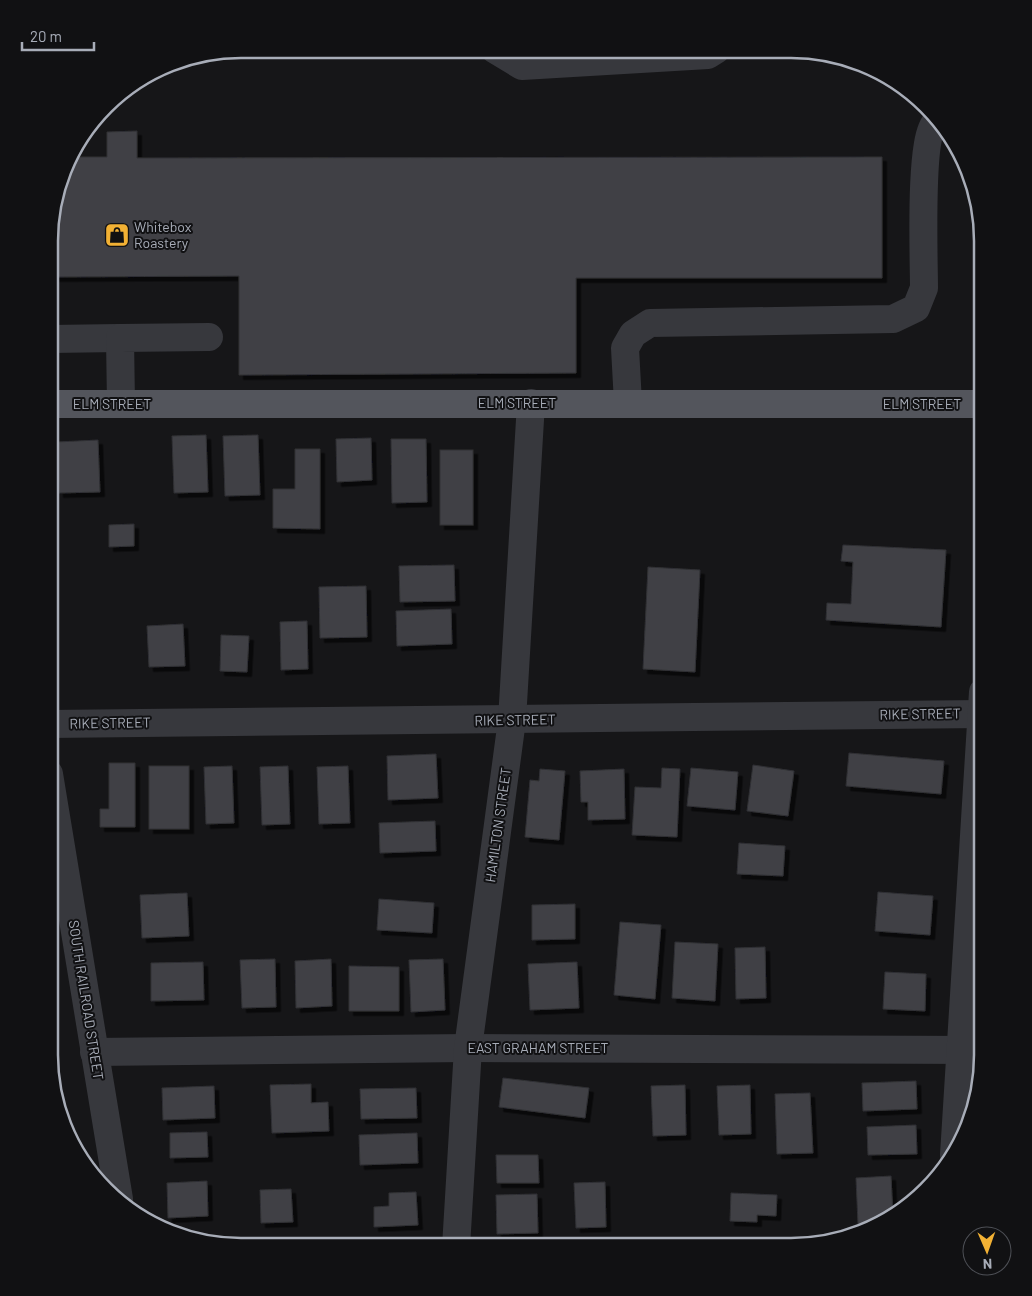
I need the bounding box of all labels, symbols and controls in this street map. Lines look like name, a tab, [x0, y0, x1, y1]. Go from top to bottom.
scale bar	[22, 20, 95, 52]
text: 20 m	[30, 27, 62, 45]
place label: Whitebox Roastery	[134, 218, 192, 251]
shop icon: Whitebox Roastery	[104, 222, 130, 248]
street label: ELM STREET	[478, 394, 556, 411]
street label: ELM STREET	[73, 395, 151, 412]
street label: ELM STREET	[883, 395, 961, 412]
street label: RIKE STREET	[879, 704, 961, 723]
street label: RIKE STREET	[474, 710, 556, 729]
street label: RIKE STREET	[69, 713, 151, 732]
street label: HAMILTON STREET	[481, 766, 514, 883]
street label: SOUTH RAILROAD STREET	[65, 919, 108, 1081]
street label: EAST GRAHAM STREET	[467, 1039, 609, 1056]
north arrow	[962, 1226, 1012, 1276]
text: N	[983, 1256, 992, 1273]

